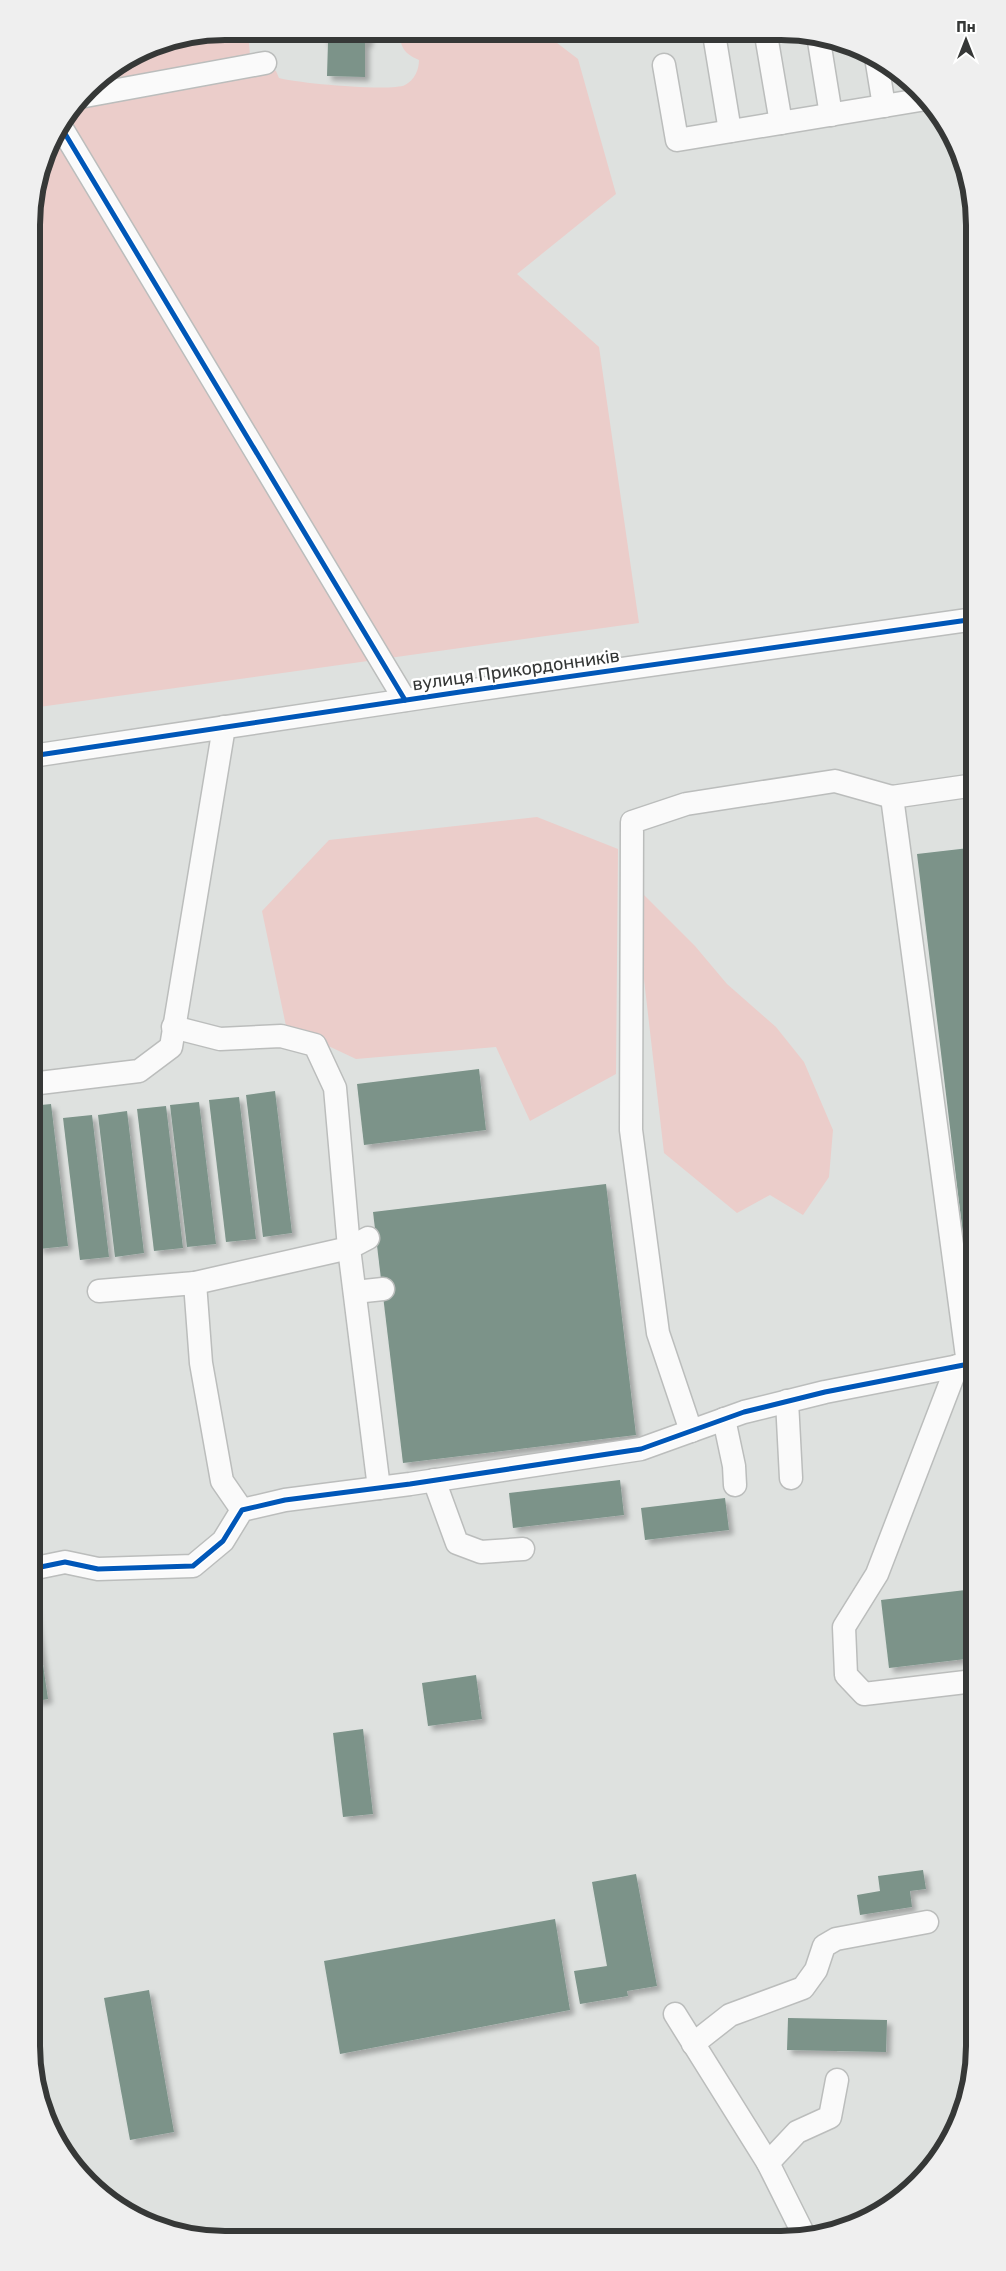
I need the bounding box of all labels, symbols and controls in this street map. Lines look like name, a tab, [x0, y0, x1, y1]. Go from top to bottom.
north arrow	[941, 15, 991, 65]
text: Пн	[956, 19, 976, 36]
street label: вулиця Прикордонників	[411, 645, 621, 695]

